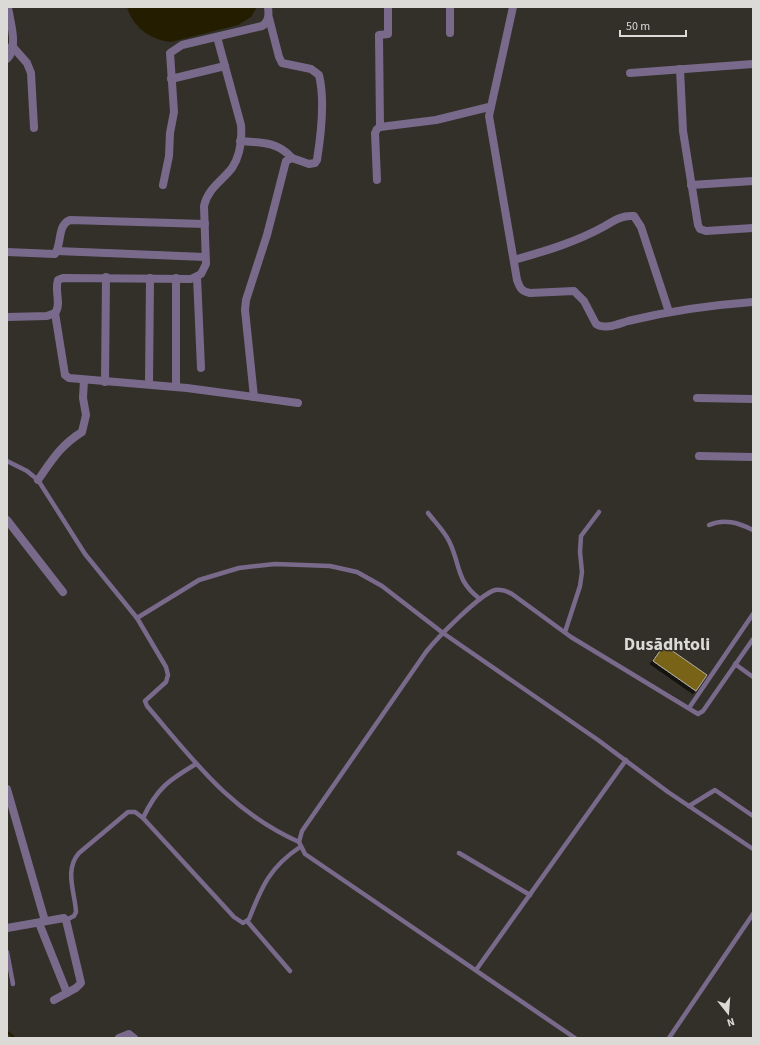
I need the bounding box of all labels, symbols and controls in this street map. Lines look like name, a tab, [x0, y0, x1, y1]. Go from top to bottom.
scale bar	[620, 12, 686, 38]
text: 50 m	[626, 18, 650, 35]
district label: Dusādhtoli	[624, 632, 710, 657]
north arrow	[708, 993, 748, 1033]
text: N	[725, 1014, 736, 1030]

